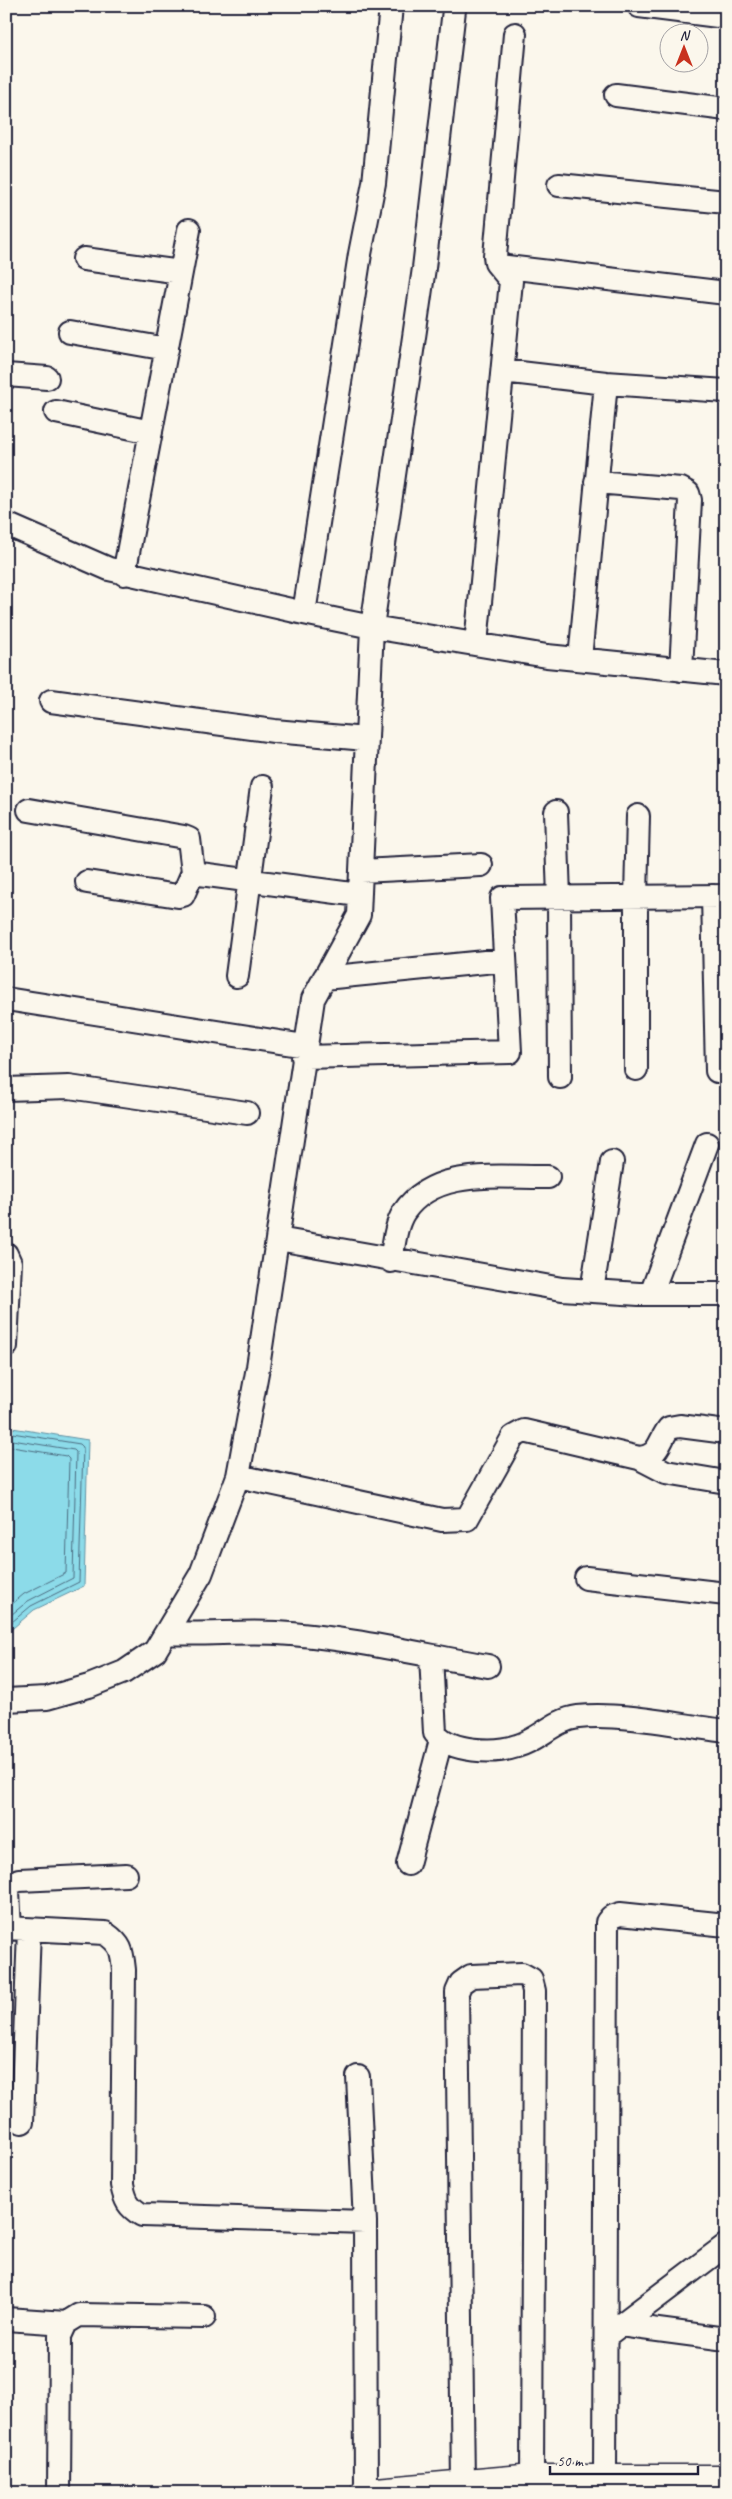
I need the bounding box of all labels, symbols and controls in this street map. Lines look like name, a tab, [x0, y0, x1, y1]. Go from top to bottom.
north arrow	[660, 22, 710, 72]
text: N	[680, 27, 691, 44]
scale bar	[550, 2444, 697, 2476]
text: 50 m	[557, 2452, 584, 2471]

